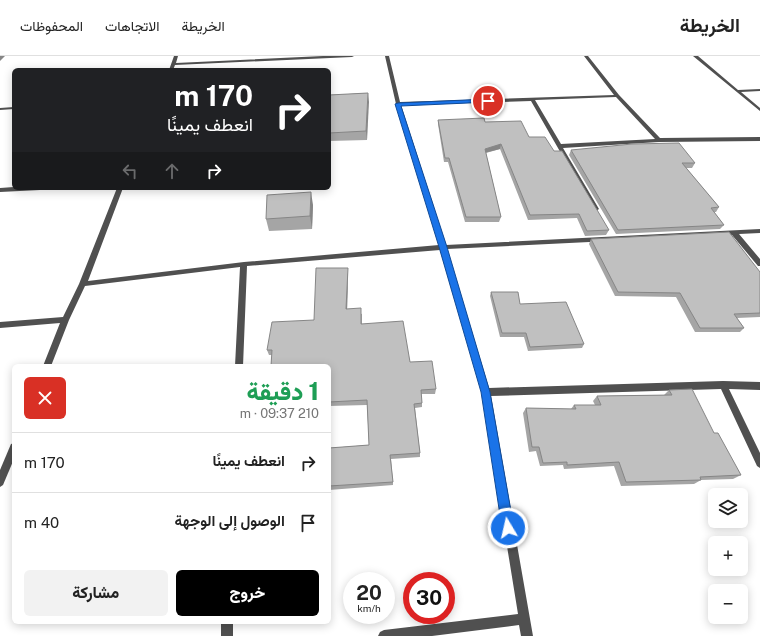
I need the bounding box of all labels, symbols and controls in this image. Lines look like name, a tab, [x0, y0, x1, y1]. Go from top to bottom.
text: الخريطة	[680, 14, 740, 36]
text: المحفوظات	[20, 18, 83, 34]
text: الاتجاهات	[105, 18, 159, 34]
text: الخريطة	[181, 18, 225, 34]
text: 170 m	[174, 79, 253, 112]
icon: right	[267, 84, 319, 136]
pin	[471, 84, 505, 118]
icon: arrive	[477, 90, 499, 112]
text: انعطف يمينًا	[167, 114, 253, 135]
icon: left	[119, 160, 141, 182]
icon: ahead	[161, 160, 183, 182]
icon: right	[203, 160, 225, 182]
button: close	[24, 377, 66, 419]
text: 1 دقيقة	[246, 377, 319, 405]
text: 210 m · 09:37	[240, 406, 319, 421]
text: انعطف يمينًا	[212, 452, 285, 469]
icon: right	[297, 452, 319, 474]
text: 170 m	[24, 454, 65, 471]
map controls	[708, 488, 748, 624]
button: layers	[708, 488, 748, 528]
position arrow	[487, 507, 529, 549]
text: الوصول إلى الوجهة	[175, 512, 285, 529]
icon: arrive	[297, 512, 319, 534]
text: 40 m	[24, 514, 59, 531]
button: +	[708, 536, 748, 576]
button: مشاركة	[24, 570, 168, 616]
button: خروج	[176, 570, 319, 616]
speed limit sign: 30	[403, 572, 455, 624]
text: 20	[356, 581, 382, 605]
button: −	[708, 584, 748, 624]
text: km/h	[357, 602, 381, 614]

